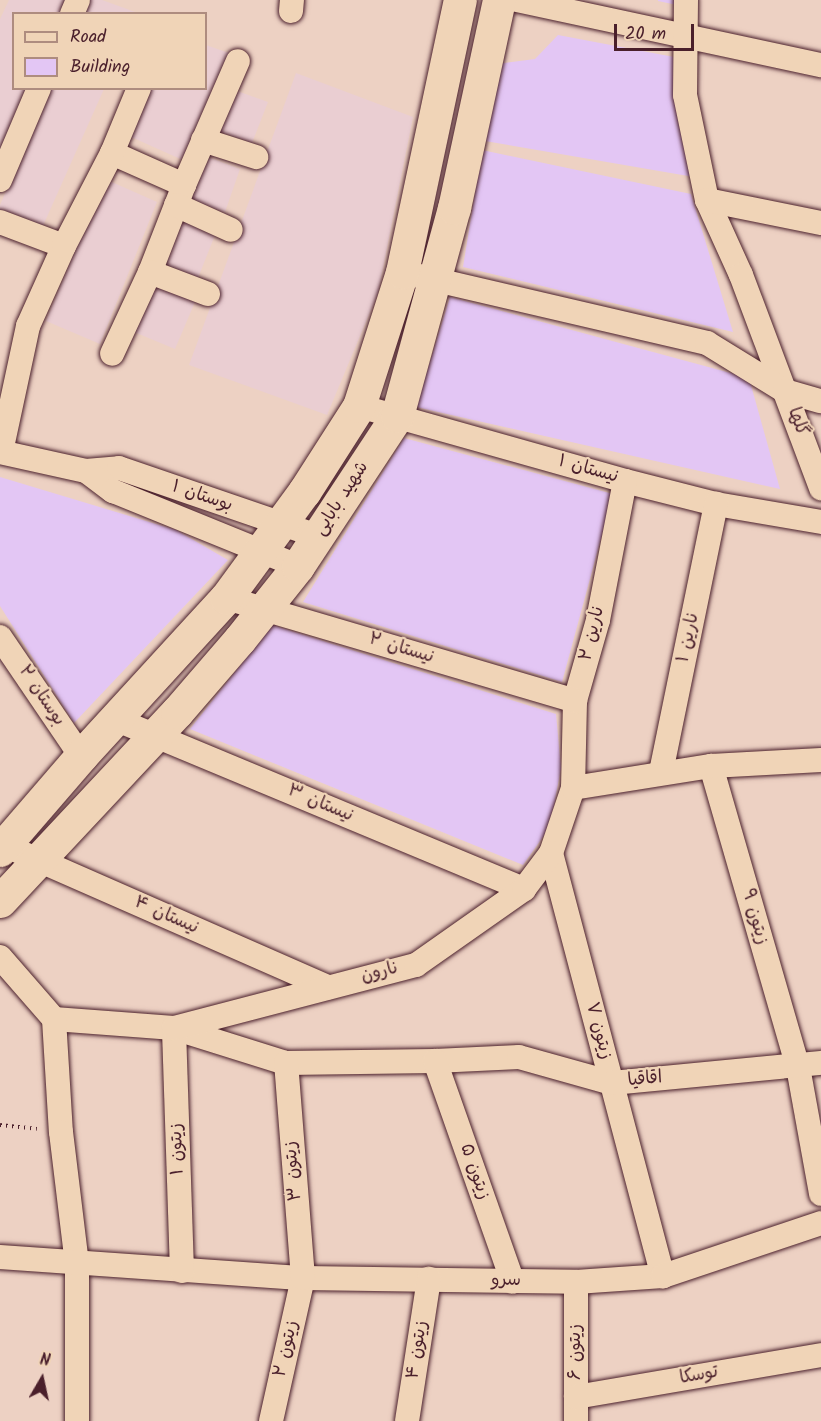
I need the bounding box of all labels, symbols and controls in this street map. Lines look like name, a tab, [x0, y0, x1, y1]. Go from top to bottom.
legend	[12, 12, 207, 90]
scale bar	[617, 12, 696, 50]
text: 20 m	[625, 20, 666, 49]
text: Road	[70, 23, 106, 52]
text: Building	[70, 53, 130, 82]
street label: گلها	[782, 405, 812, 439]
street label: نیستان ۱	[556, 451, 620, 489]
street label: شهید بابایی	[310, 458, 374, 540]
street label: بوستان ۱	[169, 477, 235, 517]
street label: نارین ۲	[576, 604, 610, 664]
street label: نارین ۱	[673, 611, 705, 665]
street label: نیستان ۲	[366, 629, 436, 669]
street label: بوستان ۲	[13, 662, 69, 730]
street label: نیستان ۳	[284, 780, 356, 828]
street label: زیتون ۹	[736, 887, 772, 947]
street label: نیستان ۴	[130, 892, 202, 940]
street label: نارون	[359, 958, 401, 988]
street label: زیتون ۷	[580, 1000, 616, 1062]
street label: اقاقیا	[627, 1068, 663, 1092]
street label: زیتون ۱	[166, 1123, 190, 1175]
street label: زیتون ۳	[281, 1140, 307, 1202]
street label: زیتون ۵	[454, 1141, 494, 1203]
street label: سرو	[491, 1270, 521, 1292]
street label: زیتون ۲	[270, 1318, 304, 1380]
street label: زیتون ۴	[403, 1319, 433, 1381]
street label: زیتون ۶	[565, 1324, 587, 1380]
text: N	[38, 1348, 52, 1374]
north arrow	[12, 1349, 72, 1409]
street label: توسکا	[678, 1362, 720, 1390]

